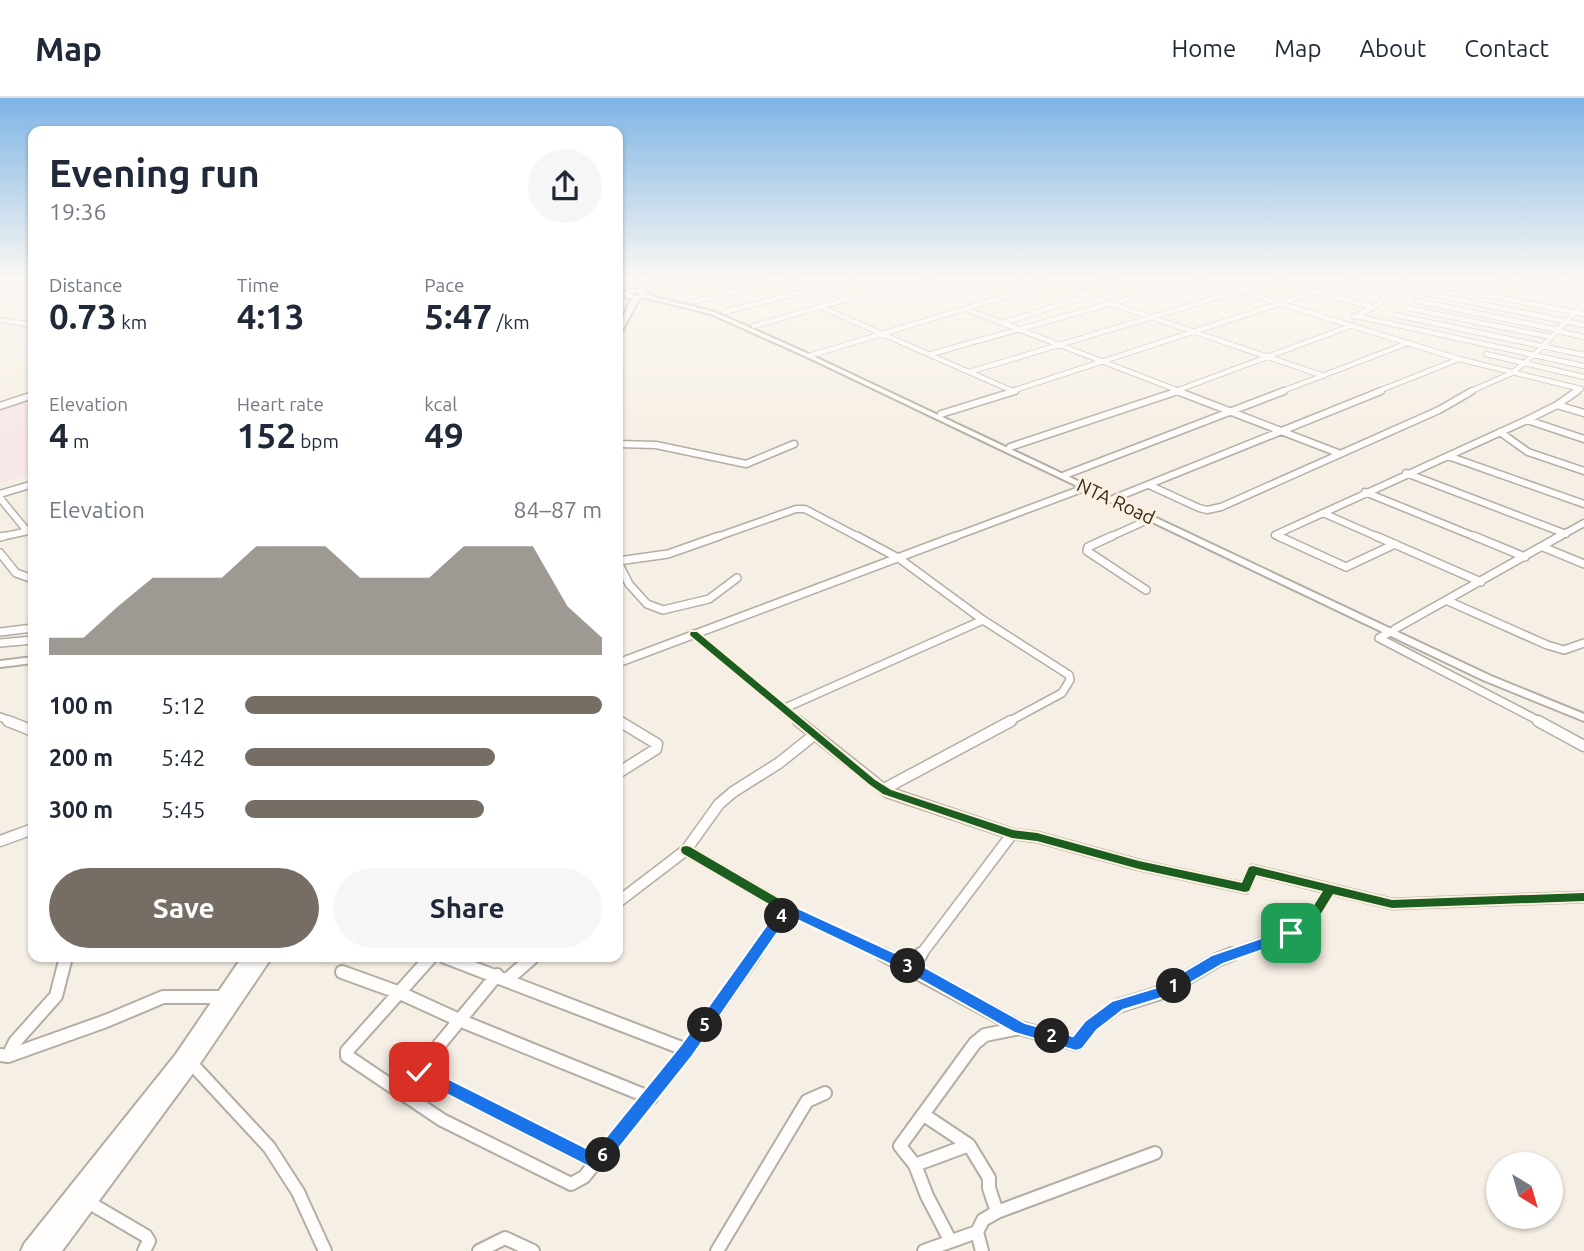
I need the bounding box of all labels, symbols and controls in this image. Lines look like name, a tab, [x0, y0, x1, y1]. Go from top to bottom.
text: Map	[35, 30, 102, 67]
text: Home	[1171, 35, 1236, 62]
text: Map	[1274, 35, 1321, 62]
text: About	[1359, 35, 1426, 62]
text: Contact	[1464, 35, 1549, 62]
button: share	[528, 149, 602, 223]
text: Evening run	[49, 152, 260, 194]
text: 19:36	[49, 199, 107, 224]
text: Distance	[49, 274, 123, 296]
text: Time	[237, 274, 279, 296]
text: Pace	[424, 274, 465, 296]
text: 0.73	[49, 296, 117, 336]
text: 4:13	[237, 296, 305, 336]
text: 5:47	[424, 296, 492, 336]
text: km	[117, 311, 147, 333]
text: /km	[492, 311, 530, 333]
text: Elevation	[49, 393, 128, 415]
text: Heart rate	[237, 393, 324, 415]
text: kcal	[424, 393, 457, 415]
text: 4	[49, 415, 69, 455]
text: 152	[237, 415, 296, 455]
text: 49	[424, 415, 464, 455]
text: m	[69, 430, 90, 452]
text: bpm	[296, 430, 339, 452]
street label: NTA Road	[1073, 473, 1159, 529]
text: Elevation	[49, 497, 145, 522]
text: 84–87 m	[514, 497, 602, 522]
text: 100 m	[49, 693, 113, 718]
text: 5:12	[161, 693, 206, 718]
text: 200 m	[49, 745, 113, 770]
text: 5:42	[161, 745, 206, 770]
text: 300 m	[49, 797, 113, 822]
text: 5:45	[161, 797, 206, 822]
button: Save	[49, 868, 319, 948]
button: Share	[333, 868, 602, 948]
pin: 4	[764, 898, 800, 934]
pin	[1261, 903, 1321, 963]
text: 4	[776, 904, 787, 926]
icon: arrive	[1272, 914, 1310, 952]
pin: 3	[890, 948, 926, 984]
text: 3	[902, 954, 913, 976]
pin: 1	[1156, 968, 1192, 1004]
text: 1	[1168, 974, 1179, 996]
pin: 5	[688, 1007, 722, 1042]
text: 5	[699, 1013, 710, 1035]
pin: 2	[1034, 1018, 1070, 1054]
text: 2	[1046, 1024, 1057, 1046]
pin	[389, 1042, 449, 1102]
icon: check	[400, 1053, 438, 1091]
pin: 6	[586, 1138, 620, 1172]
text: 6	[597, 1143, 608, 1165]
north arrow	[1486, 1152, 1563, 1228]
map controls	[1486, 1152, 1563, 1229]

